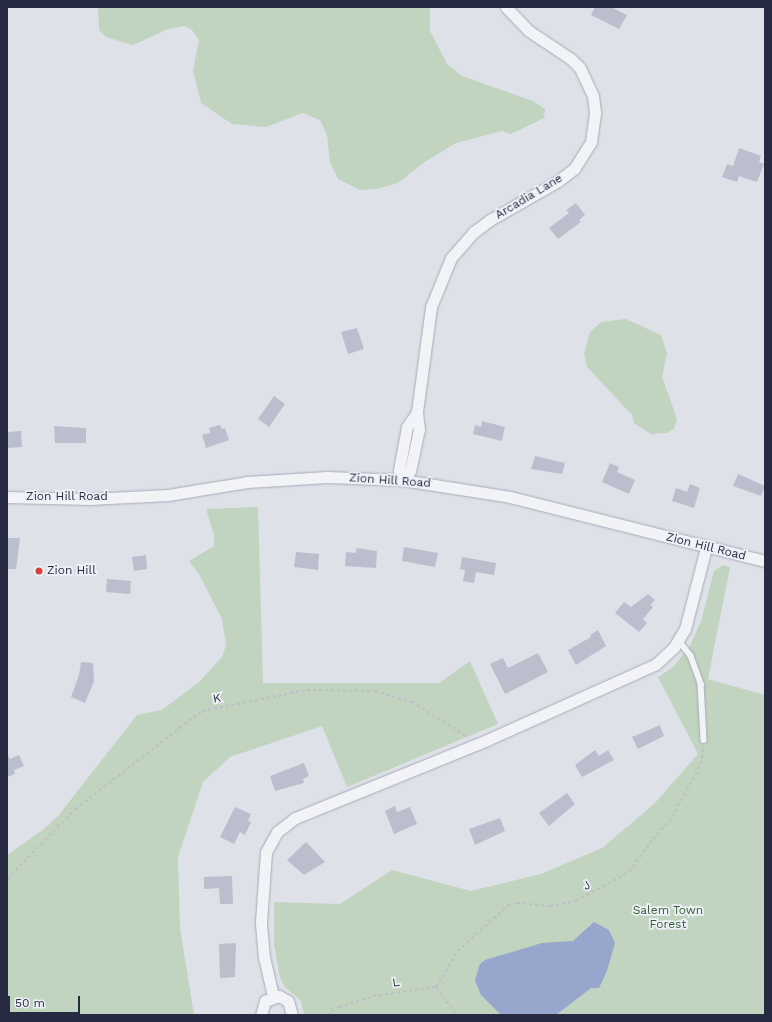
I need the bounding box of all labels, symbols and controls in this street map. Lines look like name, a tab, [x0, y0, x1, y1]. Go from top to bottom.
street label: Arcadia Lane	[493, 171, 565, 223]
street label: Zion Hill Road	[348, 471, 432, 491]
street label: Zion Hill Road	[26, 490, 108, 504]
street label: Zion Hill Road	[664, 530, 748, 564]
place label: Zion Hill	[47, 564, 96, 578]
marker: Zion Hill	[34, 566, 44, 576]
street label: K	[212, 691, 222, 707]
street label: J	[580, 878, 594, 894]
park label: Salem Town Forest	[633, 904, 703, 932]
street label: L	[391, 975, 401, 991]
scale bar	[10, 988, 82, 1014]
text: 50 m	[15, 996, 45, 1010]

